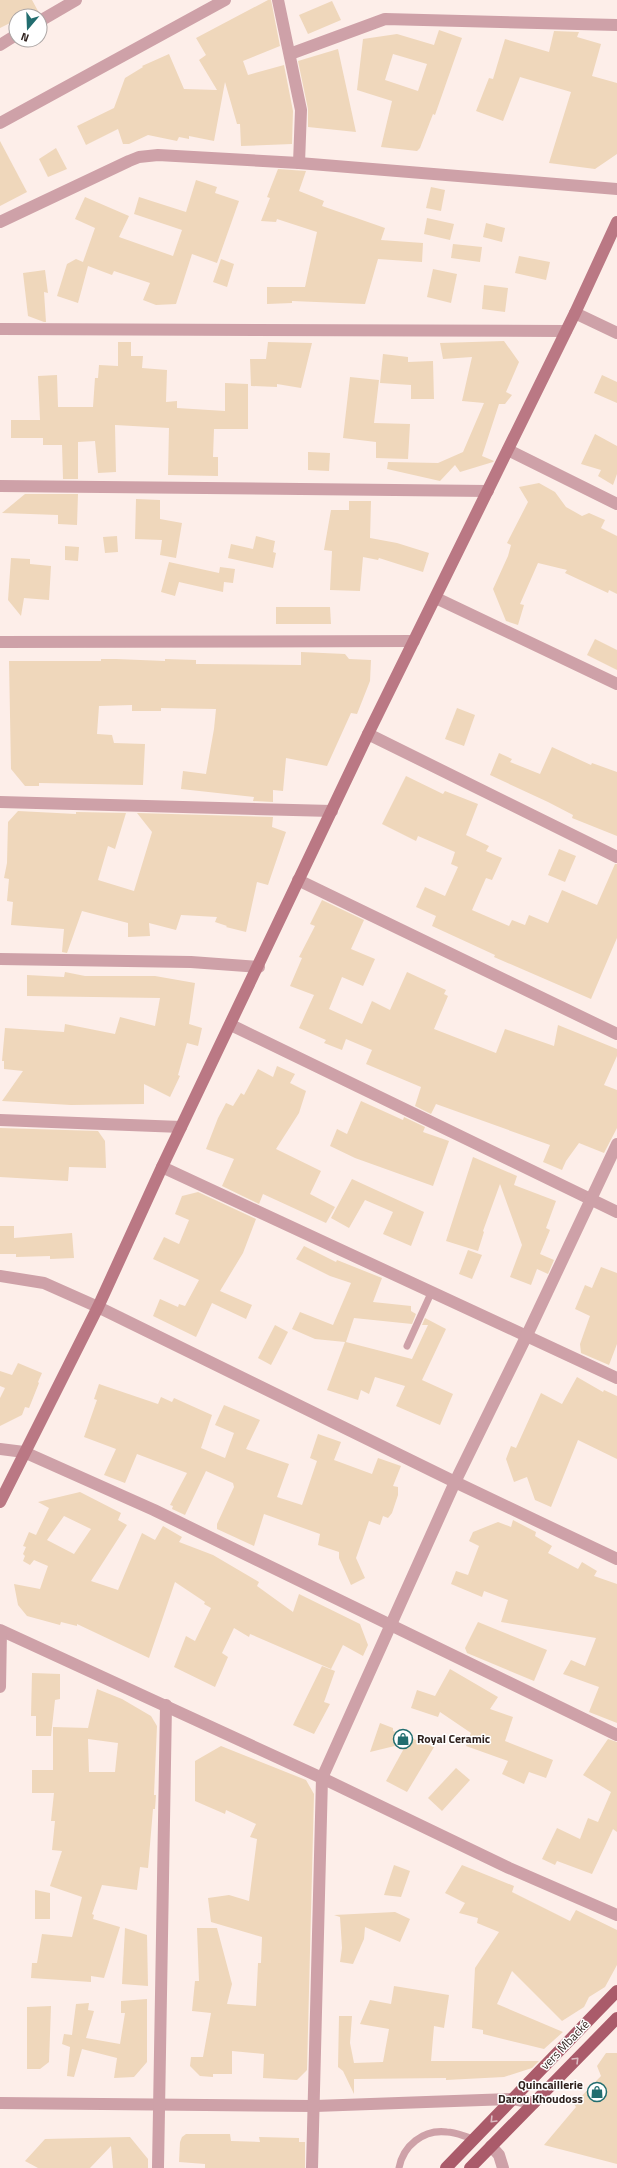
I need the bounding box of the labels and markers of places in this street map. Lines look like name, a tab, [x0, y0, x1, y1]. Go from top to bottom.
shop icon: Royal Ceramic	[392, 1728, 414, 1750]
place label: Royal Ceramic	[417, 1729, 490, 1748]
place label: Quincaillerie Darou Khoudoss	[498, 2075, 583, 2108]
shop icon: Quincaillerie Darou Khoudoss	[586, 2081, 608, 2103]

